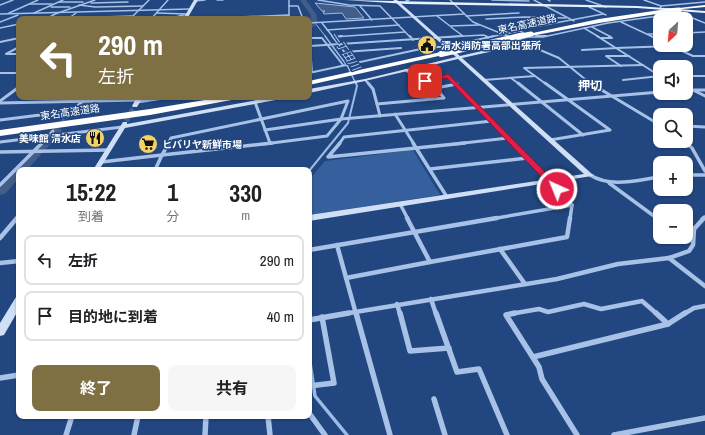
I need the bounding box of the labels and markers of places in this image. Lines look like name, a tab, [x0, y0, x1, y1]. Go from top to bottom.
public building icon: 清水消防署高部出張所	[416, 34, 438, 56]
place label: 清水消防署高部出張所	[441, 39, 541, 52]
pin	[408, 64, 442, 98]
restaurant icon: 美味館 清水店	[84, 127, 106, 149]
place label: 美味館 清水店	[19, 132, 81, 145]
supermarket icon: ヒバリヤ新鮮市場	[137, 133, 159, 155]
place label: ヒバリヤ新鮮市場	[162, 138, 242, 151]

